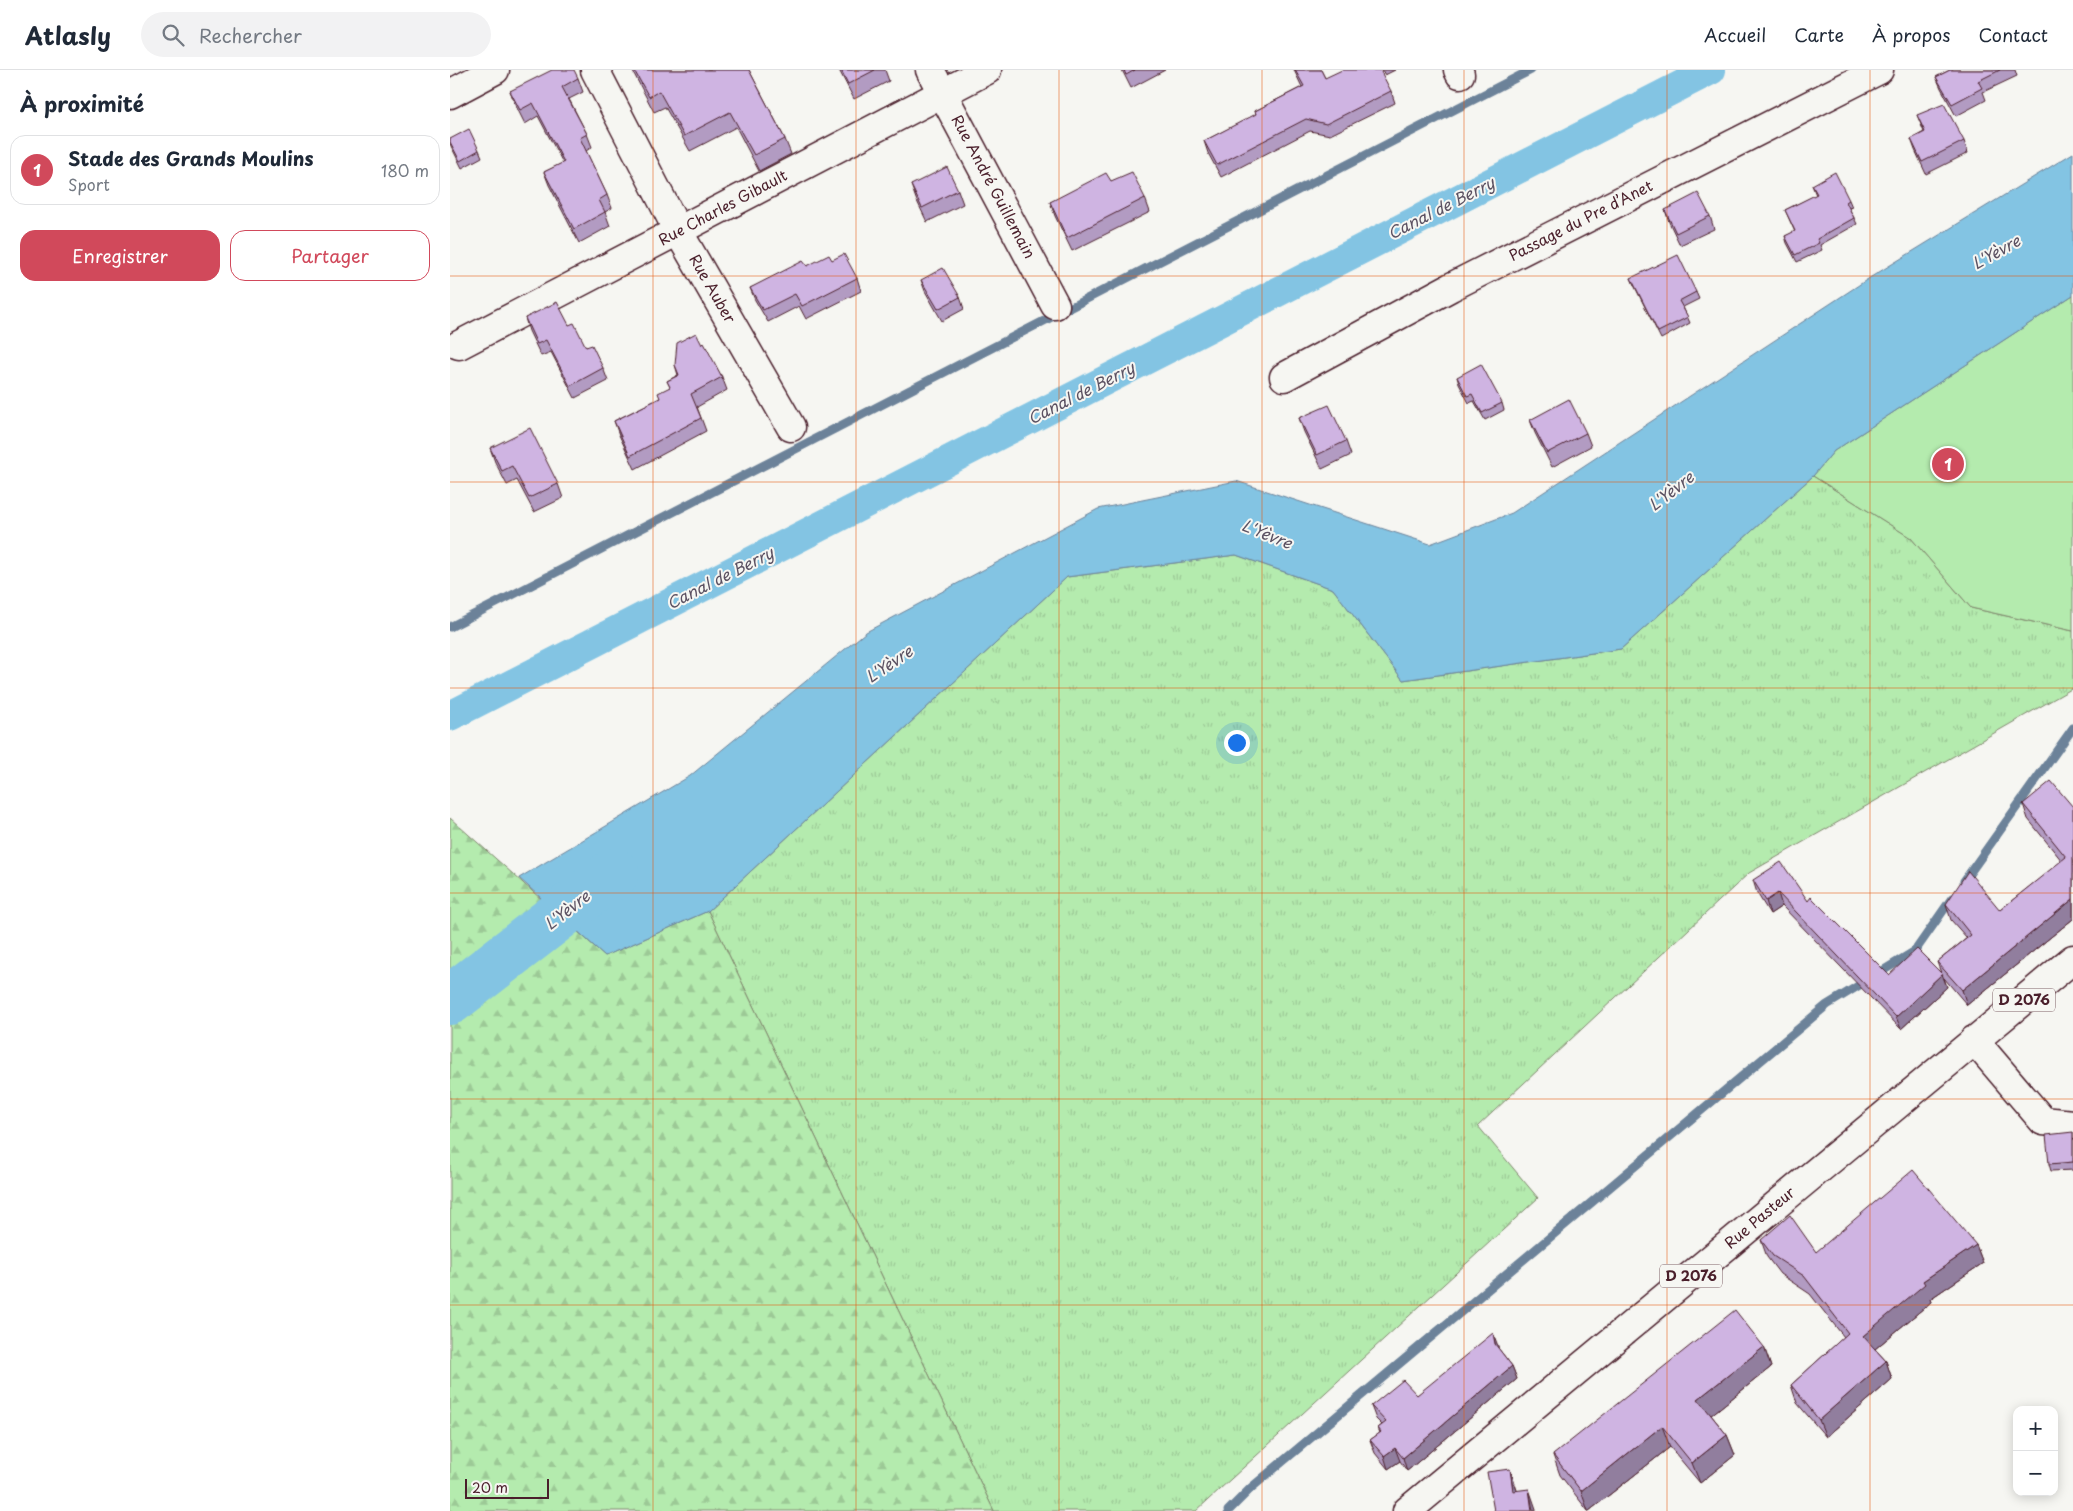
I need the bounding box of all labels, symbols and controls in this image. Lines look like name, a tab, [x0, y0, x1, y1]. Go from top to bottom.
search box	[141, 12, 491, 57]
text: Atlasly	[25, 17, 111, 53]
icon: search	[159, 21, 187, 49]
text: Rechercher	[199, 21, 302, 49]
text: Accueil	[1704, 21, 1766, 48]
text: Carte	[1794, 21, 1844, 48]
text: À propos	[1872, 21, 1950, 48]
text: Contact	[1978, 21, 2048, 48]
text: À proximité	[20, 87, 144, 119]
street label: Rue André Guillemain	[947, 110, 1042, 262]
text: Stade des Grands Moulins	[68, 144, 314, 172]
text: 1	[33, 158, 41, 182]
text: 180 m	[381, 158, 429, 182]
street label: Rue Charles Gibault	[654, 163, 791, 250]
water label: Canal de Berry	[1383, 169, 1500, 244]
text: Sport	[68, 172, 110, 196]
street label: Passage du Pre d’Anet	[1504, 173, 1656, 266]
water label: L'Yèvre	[1967, 227, 2025, 274]
button: Enregistrer	[20, 230, 220, 281]
button: Partager	[230, 230, 430, 281]
street label: Rue Auber	[684, 250, 742, 327]
water label: Canal de Berry	[1023, 354, 1140, 429]
pin: 1	[1932, 445, 1964, 483]
water label: L'Yèvre	[1642, 464, 1699, 516]
water label: L'Yèvre	[1239, 512, 1297, 555]
water label: Canal de Berry	[662, 539, 779, 614]
water label: L'Yèvre	[860, 638, 918, 688]
your location	[1224, 730, 1250, 756]
water label: L'Yèvre	[538, 883, 595, 935]
road number: D 2076	[1993, 988, 2055, 1012]
street label: Rue Pasteur	[1719, 1180, 1799, 1253]
road number: D 2076	[1660, 1264, 1722, 1288]
map controls	[2013, 1406, 2058, 1496]
button: +	[2013, 1406, 2058, 1451]
button: −	[2013, 1451, 2058, 1496]
scale bar	[465, 1476, 549, 1499]
text: 20 m	[472, 1477, 508, 1498]

